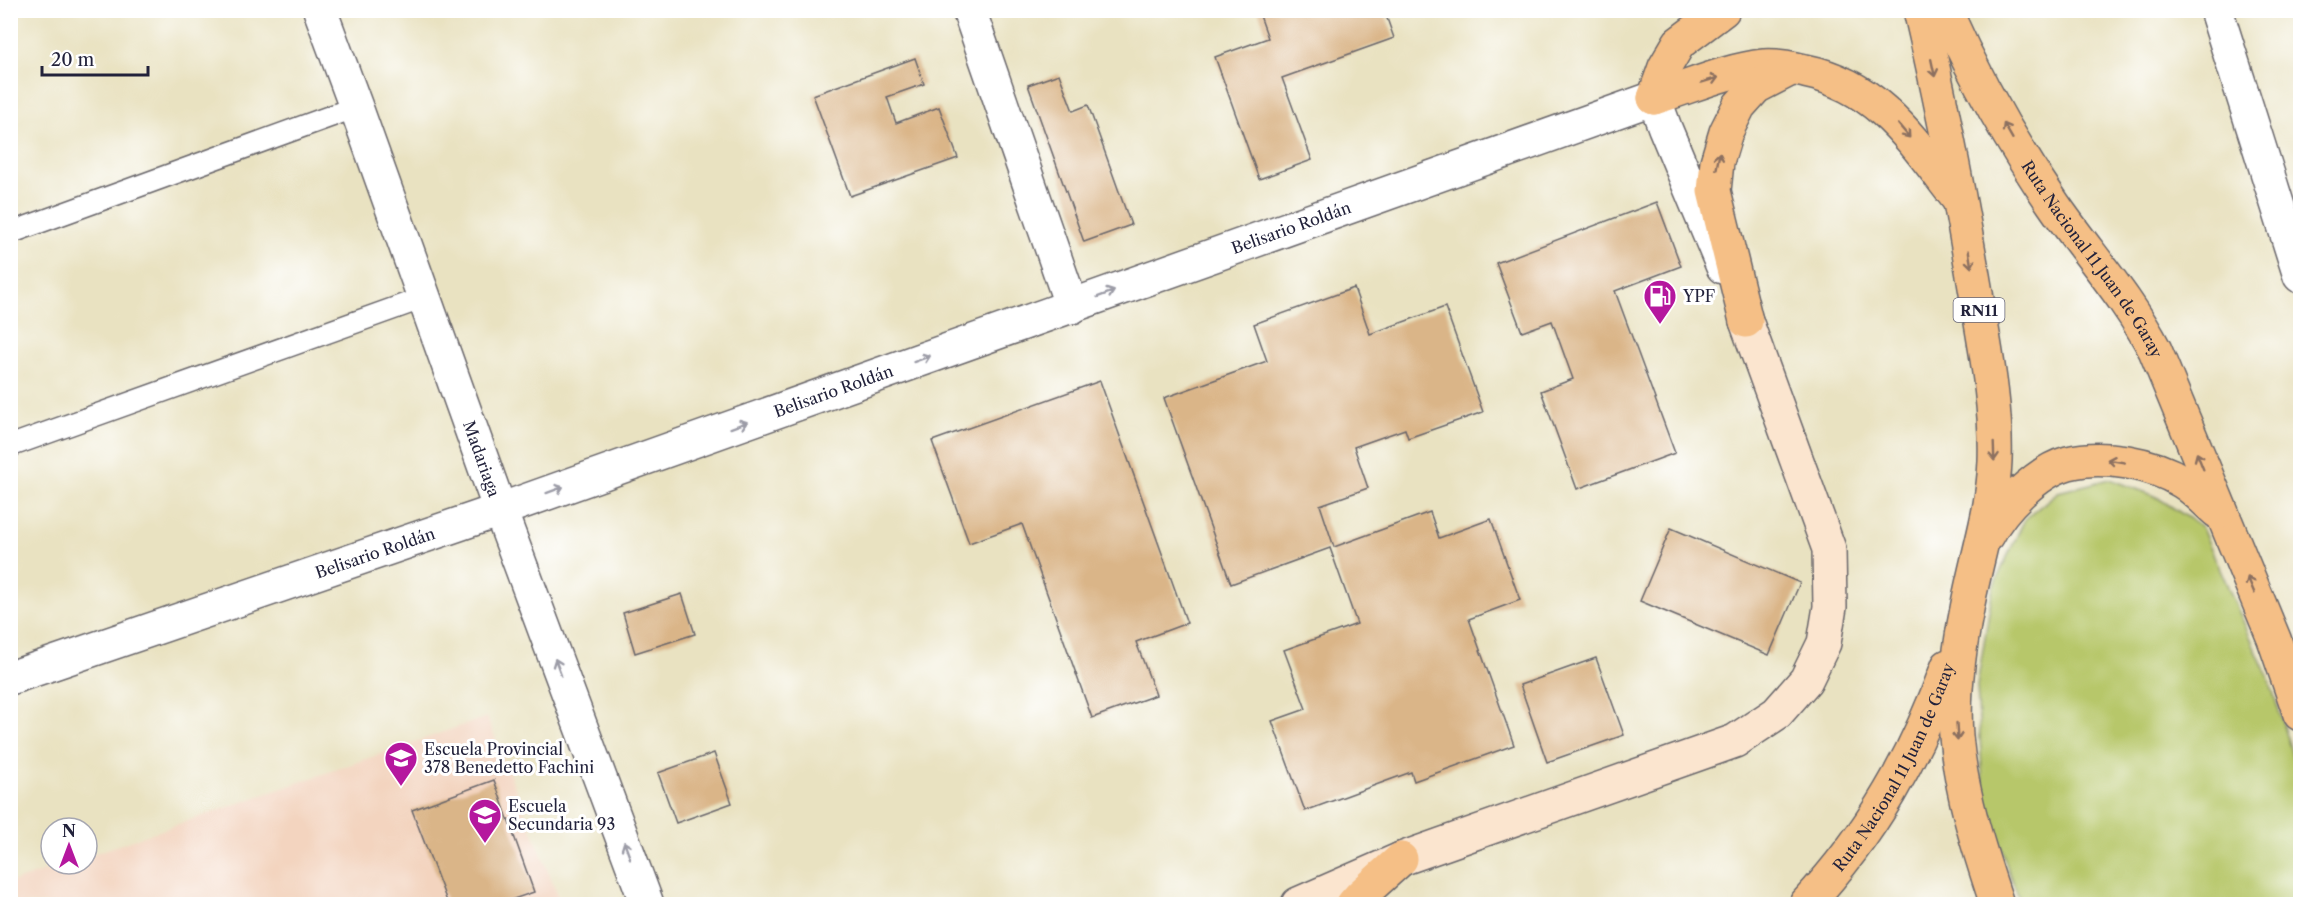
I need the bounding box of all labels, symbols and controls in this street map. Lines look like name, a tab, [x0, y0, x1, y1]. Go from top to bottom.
scale bar	[42, 39, 148, 77]
text: 20 m	[51, 49, 95, 71]
one-way arrow	[1928, 57, 1939, 77]
one-way arrow	[1700, 74, 1719, 85]
one-way arrow	[1898, 123, 1911, 139]
one-way arrow	[2002, 123, 2014, 140]
one-way arrow	[1713, 152, 1724, 172]
street label: Ruta Nacional 11 Juan de Garay	[2017, 157, 2167, 361]
street label: Belisario Roldán	[1229, 197, 1353, 258]
one-way arrow	[1965, 249, 1976, 268]
fuel station icon: YPF	[1642, 278, 1678, 325]
place label: YPF	[1682, 286, 1715, 306]
one-way arrow	[1096, 288, 1115, 299]
road number: RN11	[1954, 298, 2004, 322]
one-way arrow	[913, 353, 931, 364]
street label: Belisario Roldán	[771, 360, 896, 421]
street label: Madariaga	[459, 418, 505, 500]
one-way arrow	[729, 418, 748, 429]
one-way arrow	[1989, 442, 2000, 462]
one-way arrow	[2194, 452, 2205, 471]
one-way arrow	[2107, 455, 2126, 466]
one-way arrow	[545, 484, 564, 495]
street label: Belisario Roldán	[313, 523, 438, 583]
one-way arrow	[2245, 577, 2256, 595]
one-way arrow	[552, 658, 563, 677]
street label: Ruta Nacional 11 Juan de Garay	[1829, 659, 1959, 875]
one-way arrow	[1951, 722, 1962, 742]
place label: Escuela Provincial 378 Benedetto Fachini	[424, 739, 594, 777]
school or university icon: Escuela Provincial 378 Benedetto Fachini	[383, 740, 419, 787]
place label: Escuela Secundaria 93	[508, 796, 615, 834]
school or university icon: Escuela Secundaria 93	[467, 797, 503, 844]
north arrow	[39, 816, 99, 876]
text: N	[62, 821, 76, 841]
one-way arrow	[620, 841, 631, 860]

